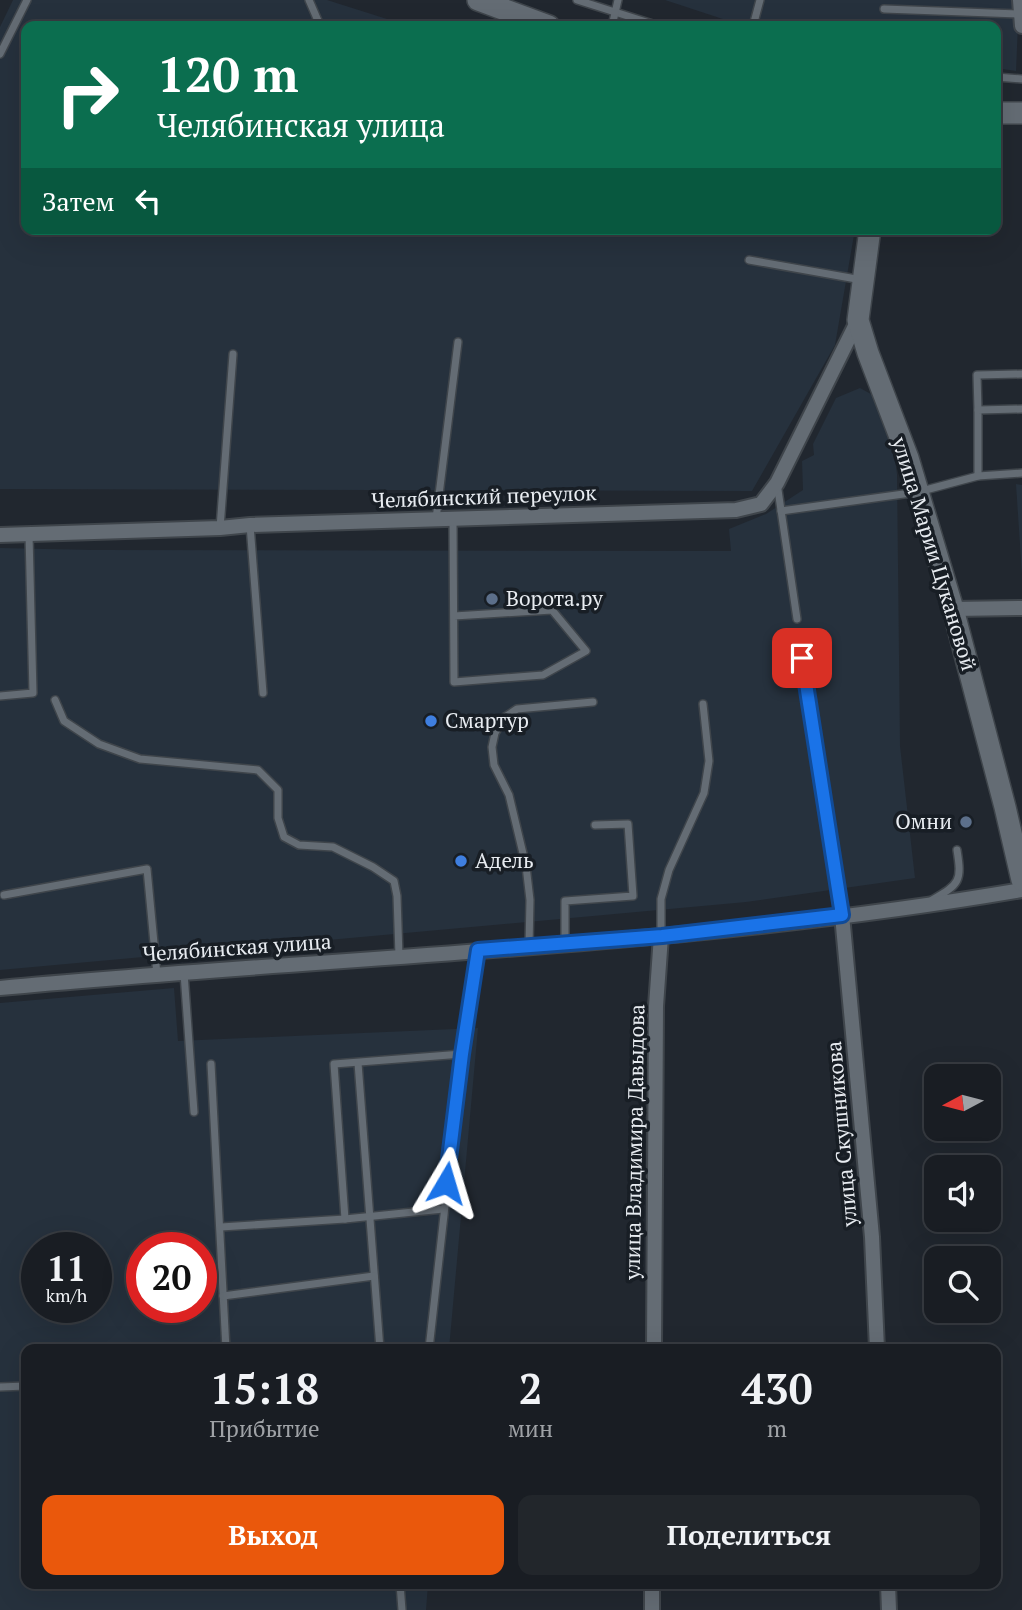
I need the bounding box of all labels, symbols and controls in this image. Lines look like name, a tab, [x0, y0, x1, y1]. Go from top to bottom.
text: 120 m	[157, 41, 299, 106]
icon: right	[42, 49, 133, 140]
text: Челябинская улица	[157, 104, 445, 146]
icon: left	[129, 182, 167, 220]
text: Затем	[42, 184, 115, 218]
street label: улица Марии Цукановой	[886, 433, 984, 674]
street label: Челябинский переулок	[371, 478, 598, 514]
place label: Ворота.ру	[506, 584, 603, 612]
marker: Ворота.ру	[484, 591, 500, 607]
pin	[772, 628, 832, 688]
icon: arrive	[783, 639, 821, 677]
place label: Смартур	[445, 706, 529, 734]
marker: Смартур	[423, 713, 439, 729]
place label: Омни	[895, 807, 952, 835]
marker: Омни	[958, 814, 974, 830]
place label: Адель	[475, 846, 534, 874]
marker: Адель	[453, 853, 469, 869]
street label: Челябинская улица	[142, 926, 333, 968]
street label: улица Владимира Давыдова	[618, 1004, 650, 1281]
street label: улица Скушникова	[819, 1040, 863, 1229]
north arrow	[924, 1064, 1001, 1141]
map controls	[924, 1064, 1001, 1323]
position arrow	[409, 1146, 483, 1220]
button: sound	[924, 1155, 1001, 1232]
speed limit sign: 20	[126, 1232, 217, 1323]
text: 11	[47, 1245, 86, 1291]
button: search	[924, 1246, 1001, 1323]
text: km/h	[46, 1283, 87, 1307]
text: 15:18	[210, 1360, 319, 1416]
text: 2	[519, 1360, 542, 1416]
text: 430	[741, 1360, 813, 1416]
text: Прибытие	[209, 1413, 320, 1444]
text: мин	[508, 1413, 553, 1444]
text: m	[767, 1413, 787, 1444]
button: Выход	[42, 1495, 504, 1575]
button: Поделиться	[518, 1495, 980, 1575]

